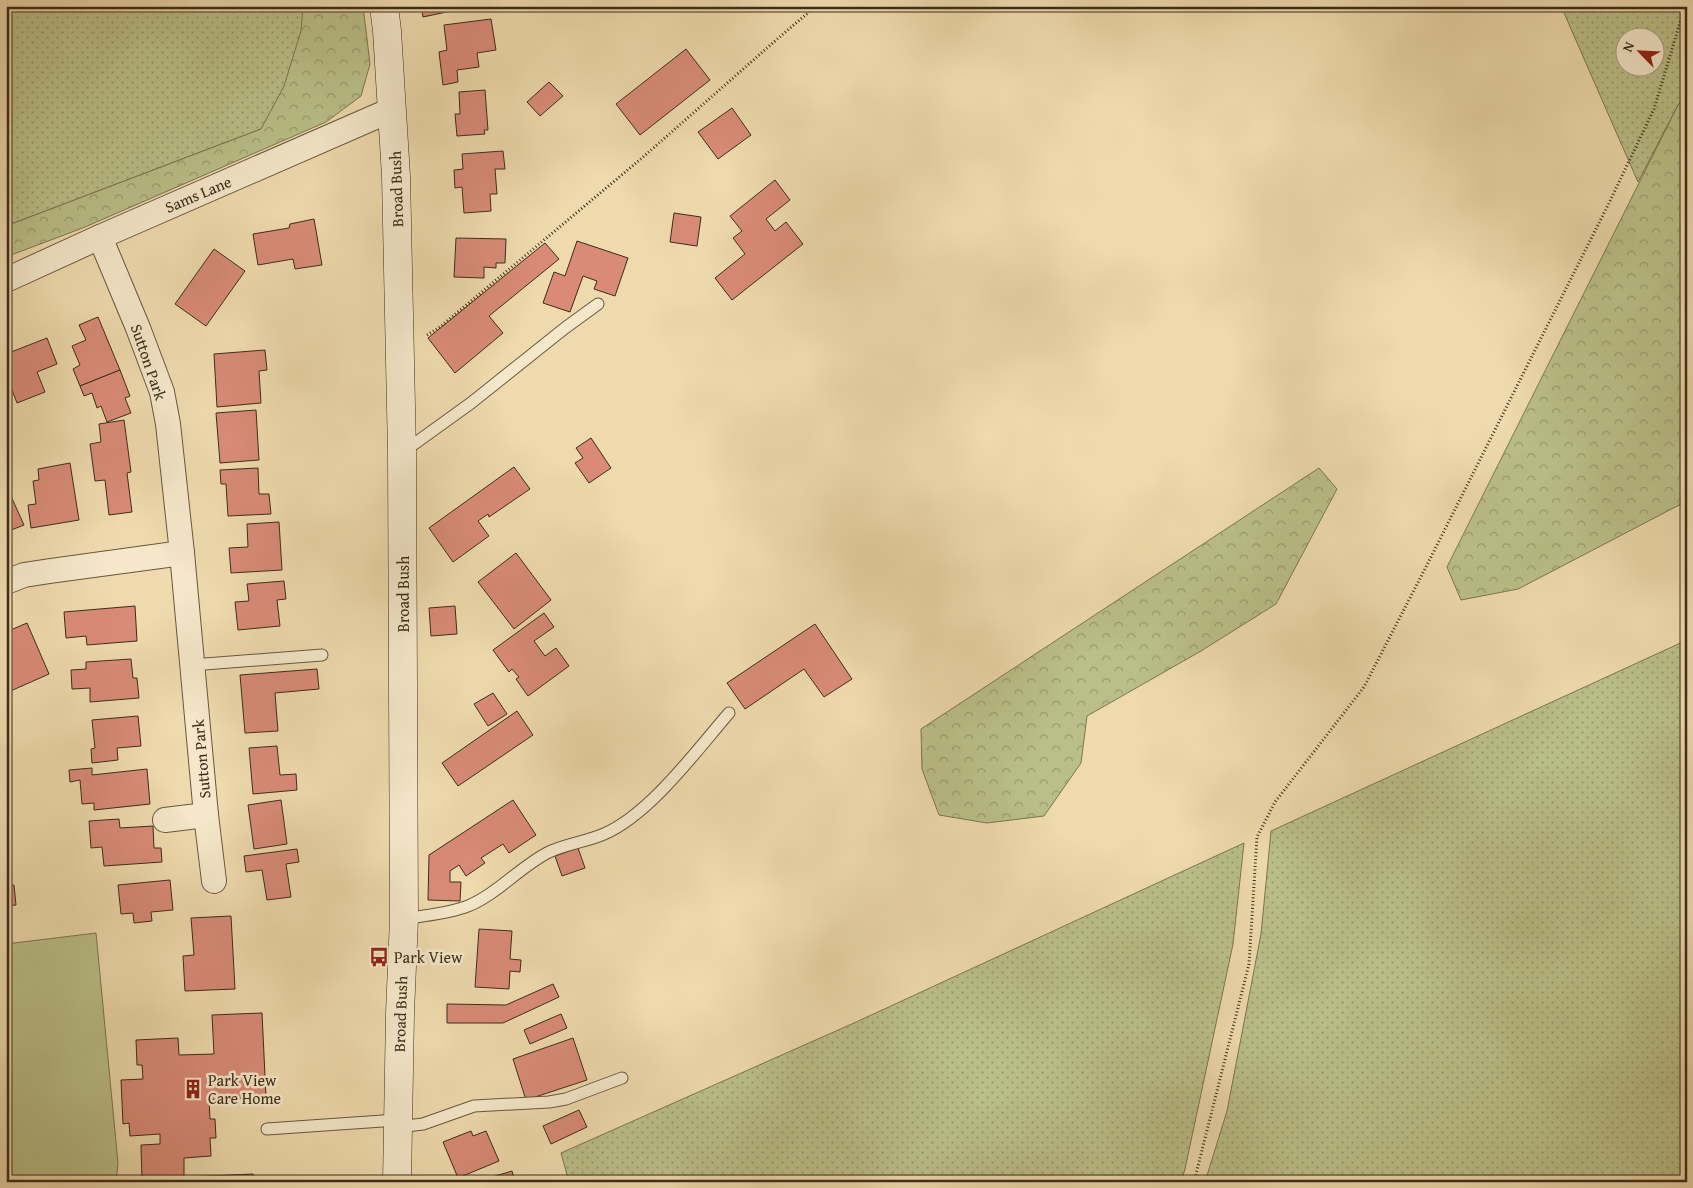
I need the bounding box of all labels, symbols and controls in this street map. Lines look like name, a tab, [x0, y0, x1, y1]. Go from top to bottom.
north arrow	[1616, 28, 1666, 78]
text: N	[1617, 38, 1639, 55]
street label: Broad Bush	[383, 150, 409, 228]
street label: Sams Lane	[161, 169, 235, 219]
street label: Sutton Park	[125, 321, 174, 404]
street label: Broad Bush	[391, 556, 415, 632]
street label: Sutton Park	[186, 718, 216, 800]
place label: Park View	[394, 945, 463, 969]
bus stop icon: Park View	[368, 946, 390, 968]
street label: Broad Bush	[387, 975, 413, 1053]
place label: Park View Care Home	[208, 1068, 281, 1110]
building icon: Park View Care Home	[182, 1078, 204, 1100]

